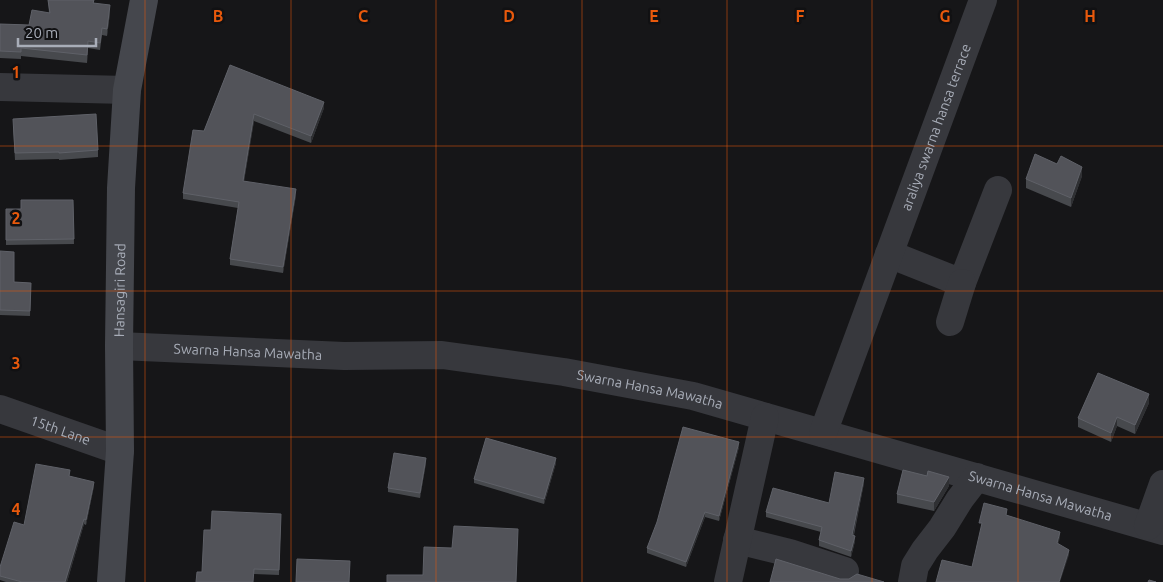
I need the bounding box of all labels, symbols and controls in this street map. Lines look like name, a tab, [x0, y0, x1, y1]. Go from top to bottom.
text: B	[213, 7, 223, 25]
text: C	[358, 7, 368, 25]
text: D	[503, 7, 515, 25]
text: E	[649, 7, 659, 25]
text: F	[796, 7, 805, 25]
text: G	[939, 7, 951, 25]
text: H	[1084, 7, 1096, 25]
scale bar	[18, 15, 95, 47]
text: 20 m	[25, 24, 58, 41]
street label: araliya swarna hansa terrace	[898, 42, 974, 213]
text: 1	[11, 63, 21, 81]
text: 2	[11, 209, 21, 227]
street label: Hansagiri Road	[111, 243, 128, 337]
street label: Swarna Hansa Mawatha	[173, 340, 323, 363]
text: 3	[11, 354, 21, 372]
street label: Swarna Hansa Mawatha	[576, 367, 725, 412]
street label: 15th Lane	[28, 412, 93, 448]
street label: Swarna Hansa Mawatha	[967, 468, 1114, 524]
text: 4	[11, 500, 21, 518]

